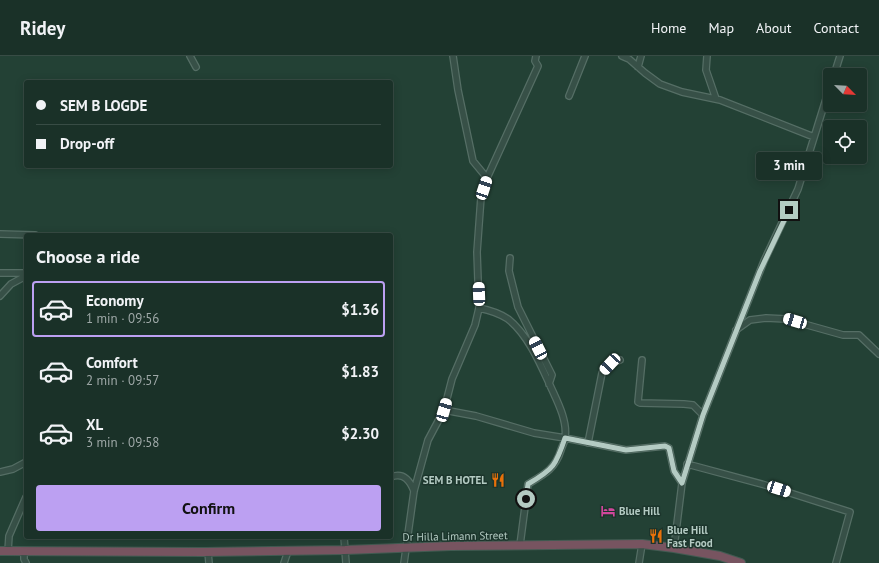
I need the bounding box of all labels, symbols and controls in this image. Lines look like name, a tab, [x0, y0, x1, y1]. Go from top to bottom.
text: Ridey	[20, 16, 65, 40]
text: Home	[651, 19, 686, 37]
text: Map	[708, 19, 734, 37]
text: About	[756, 19, 792, 37]
text: Contact	[814, 19, 859, 37]
north arrow	[823, 68, 867, 112]
map controls	[823, 68, 867, 164]
text: SEM B LOGDE	[60, 96, 147, 115]
button: locate	[823, 120, 867, 164]
text: Drop-off	[60, 134, 114, 153]
callout: 3 min	[756, 152, 822, 180]
text: 3 min	[773, 157, 805, 174]
car	[475, 175, 493, 201]
route end	[780, 201, 798, 219]
text: Choose a ride	[36, 245, 140, 268]
car	[473, 282, 485, 306]
icon: car	[38, 291, 74, 327]
text: Economy	[86, 291, 144, 310]
text: $1.36	[341, 300, 379, 319]
text: 1 min · 09:56	[86, 310, 159, 327]
car	[782, 312, 808, 330]
car	[527, 335, 549, 361]
car	[597, 351, 623, 377]
icon: car	[38, 353, 74, 389]
text: Comfort	[86, 353, 138, 372]
text: $1.83	[341, 362, 379, 381]
text: 2 min · 09:57	[86, 372, 159, 389]
car	[435, 397, 453, 423]
icon: car	[38, 415, 74, 451]
text: XL	[86, 415, 103, 434]
text: $2.30	[341, 424, 379, 443]
text: 3 min · 09:58	[86, 434, 159, 451]
restaurant icon: SEM B HOTEL	[490, 472, 506, 488]
place label: SEM B HOTEL	[423, 473, 487, 487]
car	[766, 480, 792, 498]
button: Confirm	[36, 485, 381, 531]
route start	[517, 490, 535, 508]
hotel icon: Blue Hill	[600, 503, 616, 519]
place label: Blue Hill	[619, 504, 660, 518]
place label: Blue Hill Fast Food	[667, 523, 713, 550]
street label: Dr Hilla Limann Street	[402, 528, 508, 544]
restaurant icon: Blue Hill Fast Food	[648, 528, 664, 544]

